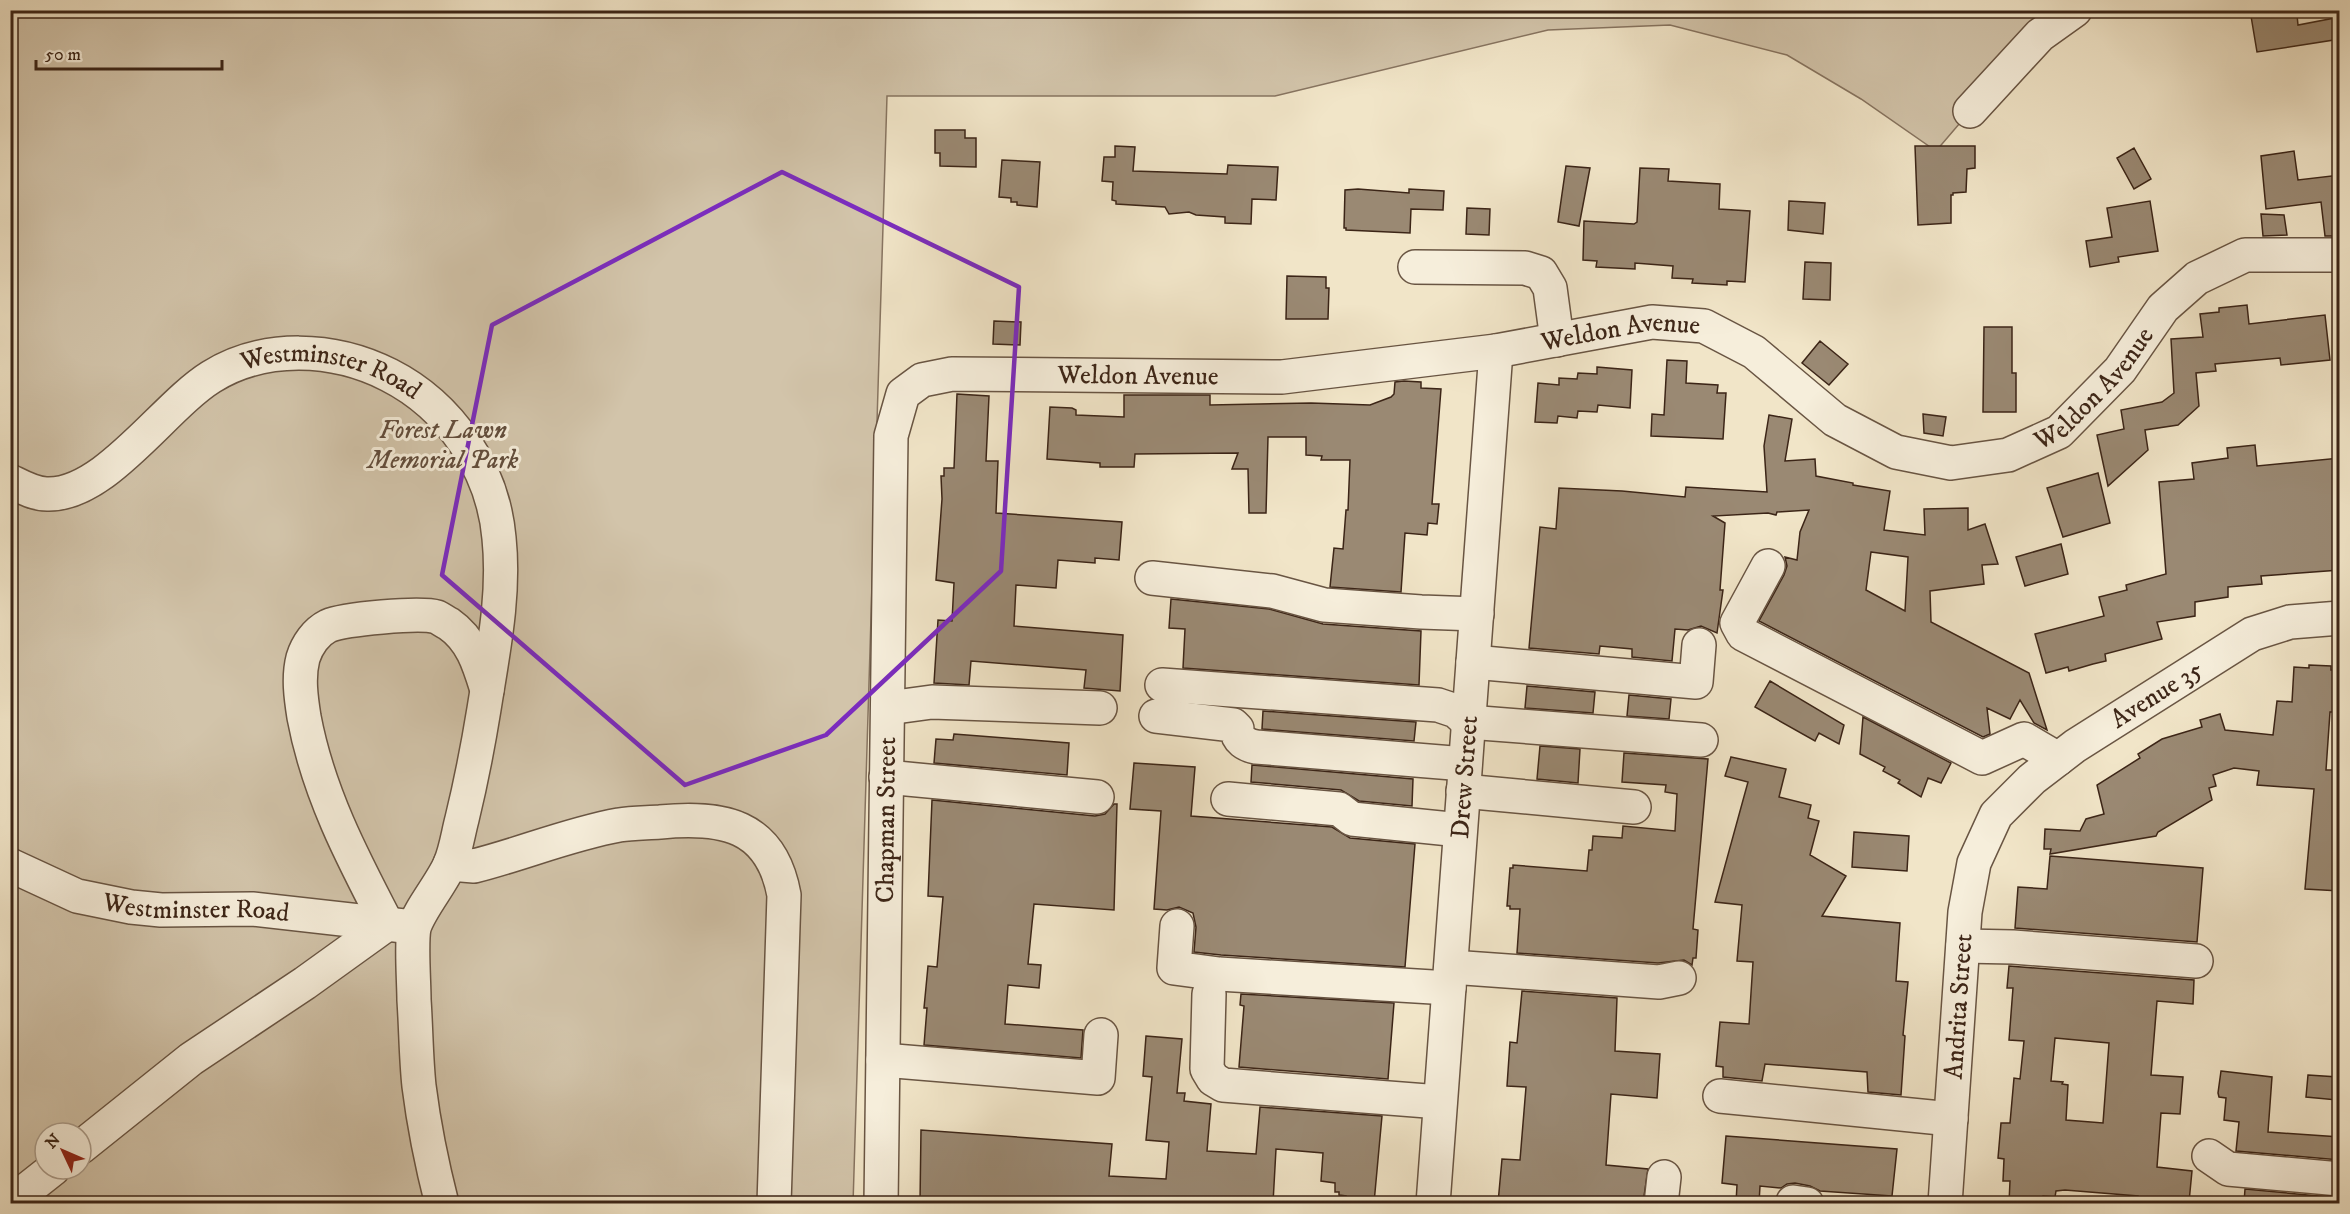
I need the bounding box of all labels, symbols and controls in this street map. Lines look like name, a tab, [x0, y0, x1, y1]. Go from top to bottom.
scale bar	[36, 33, 222, 71]
text: 50 m	[45, 44, 81, 66]
street label: Weldon Avenue	[1537, 306, 1701, 359]
street label: Weldon Avenue	[2028, 321, 2161, 458]
street label: Westminster Road	[236, 337, 428, 407]
street label: Weldon Avenue	[1056, 358, 1219, 393]
park label: Forest Lawn Memorial Park	[366, 414, 519, 477]
street label: Avenue 35	[2104, 653, 2209, 736]
street label: Drew Street	[1444, 714, 1486, 840]
street label: Chapman Street	[868, 737, 904, 903]
street label: Westminster Road	[99, 885, 291, 930]
street label: Andrita Street	[1937, 933, 1980, 1080]
north arrow	[33, 1121, 93, 1181]
text: N	[41, 1130, 65, 1153]

